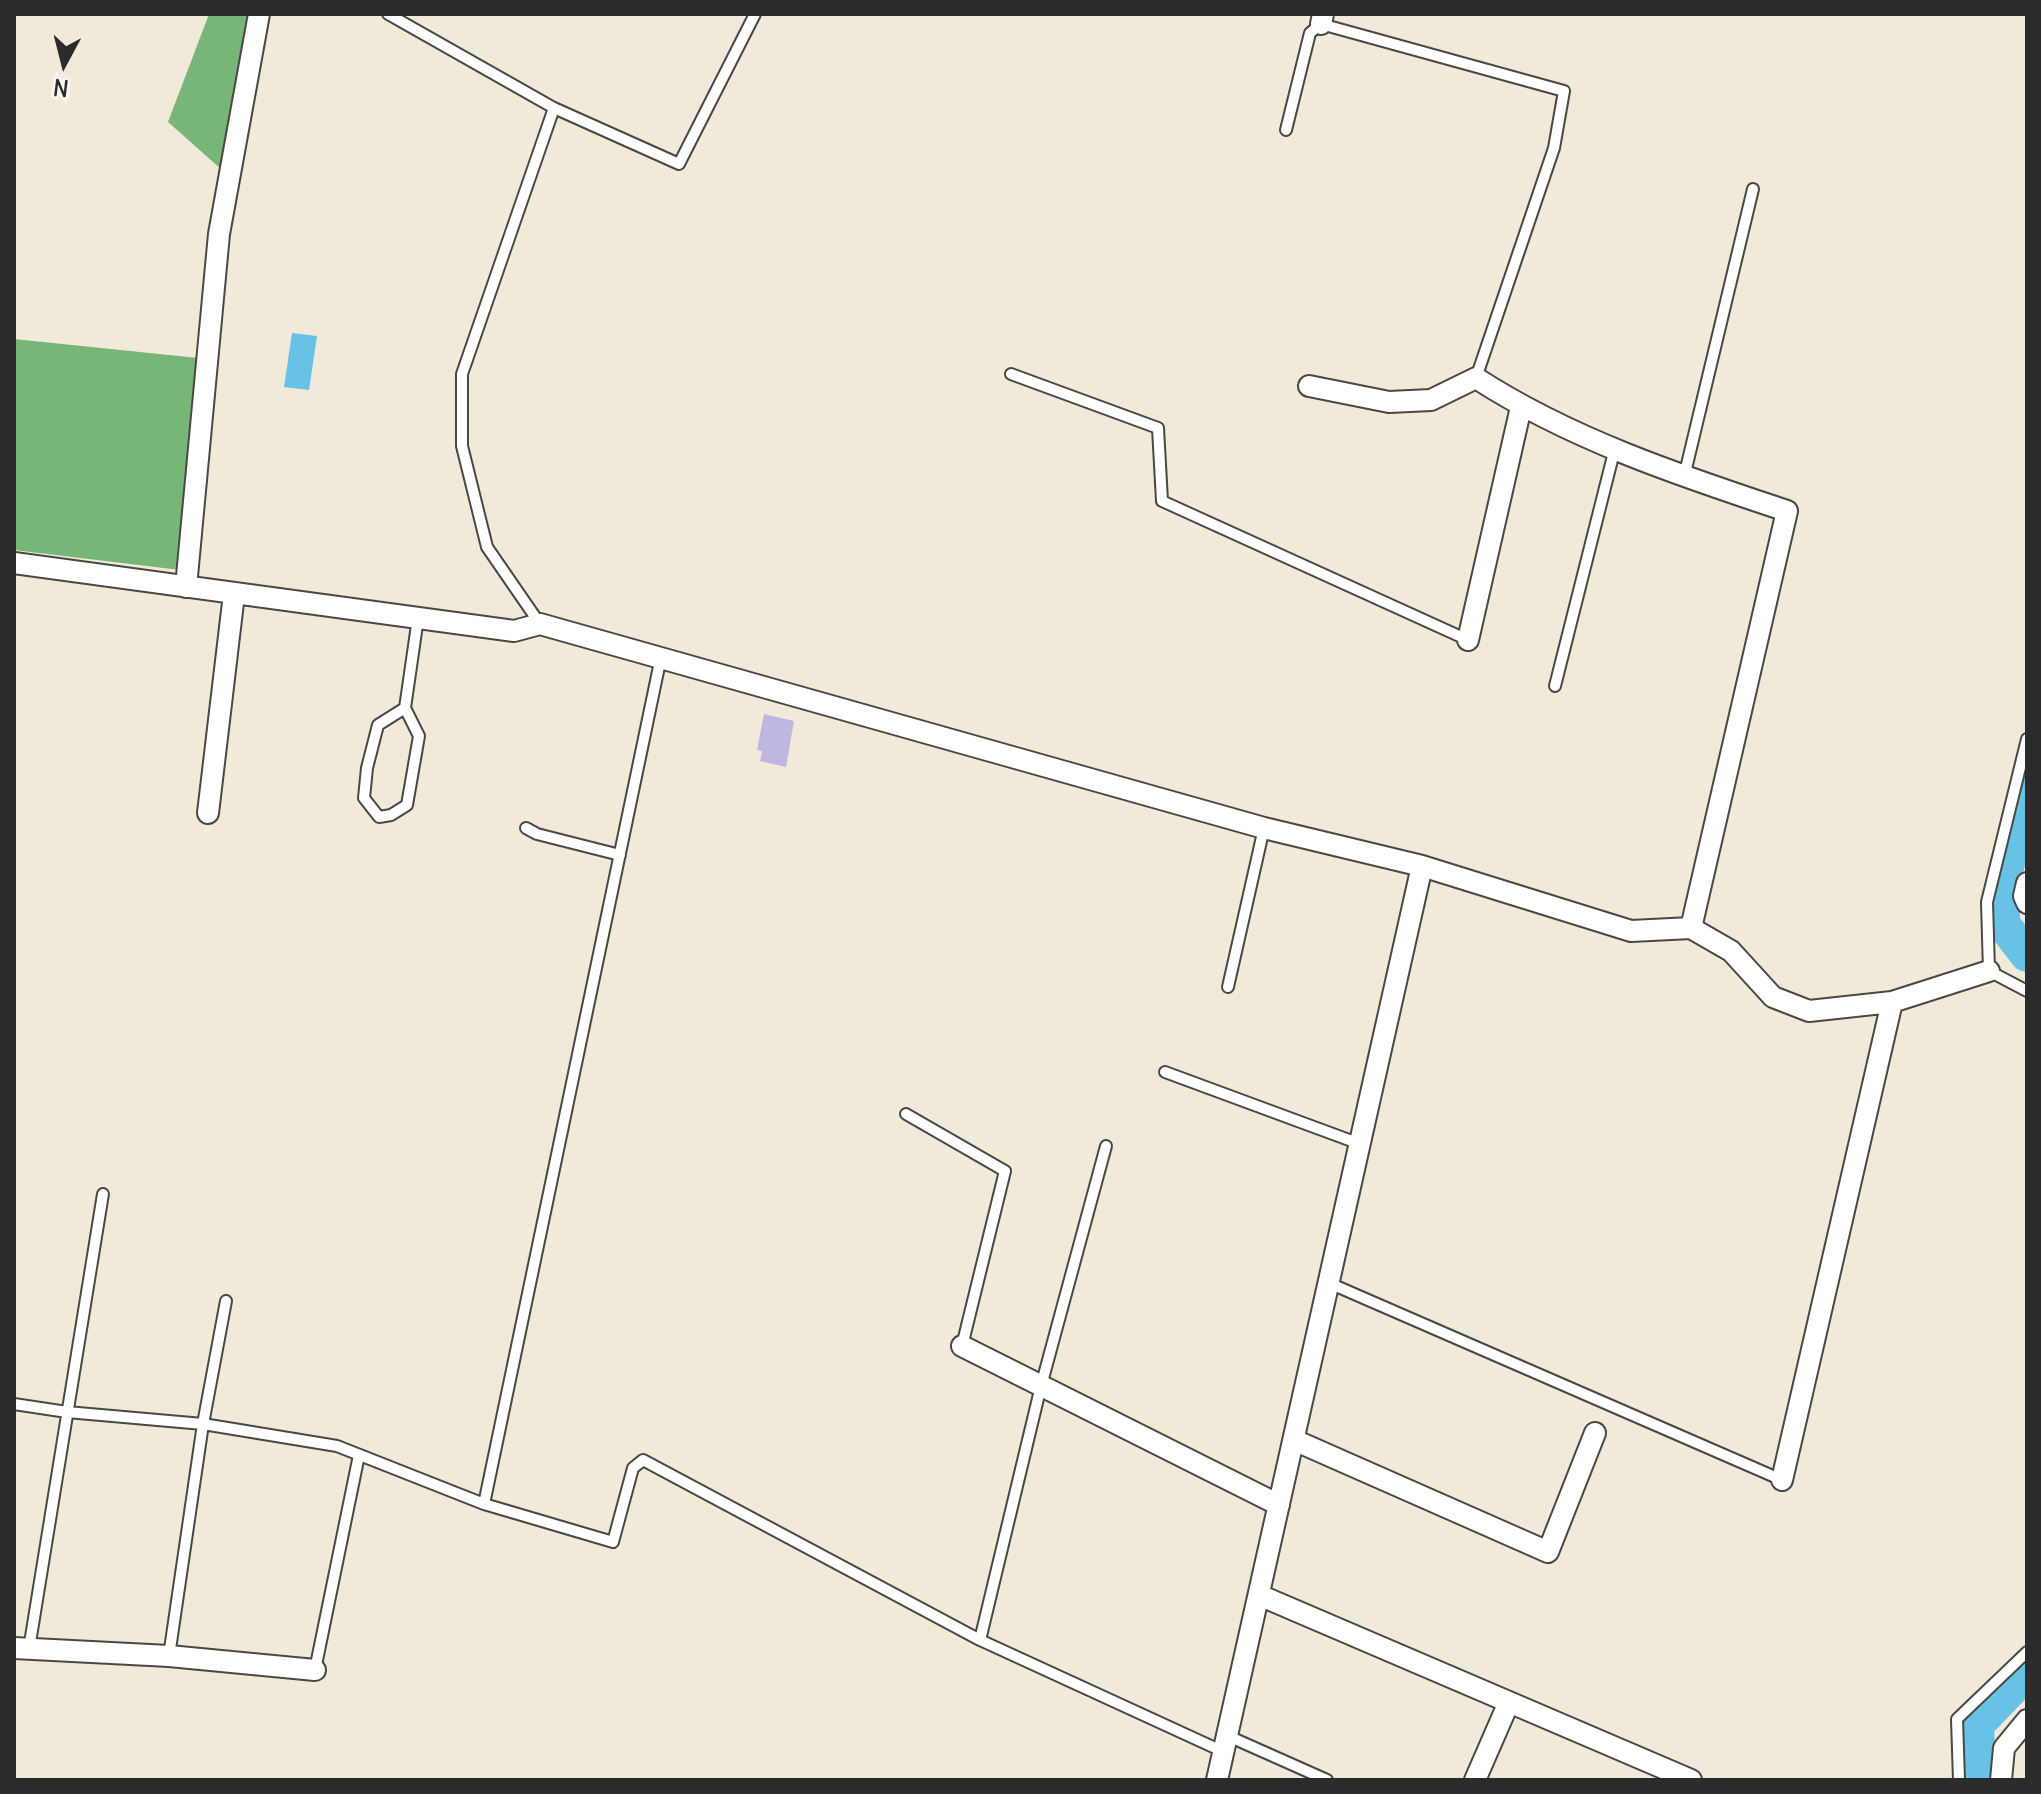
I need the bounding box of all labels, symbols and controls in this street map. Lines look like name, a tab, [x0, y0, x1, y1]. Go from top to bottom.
north arrow	[24, 24, 104, 104]
text: N	[52, 73, 70, 103]

